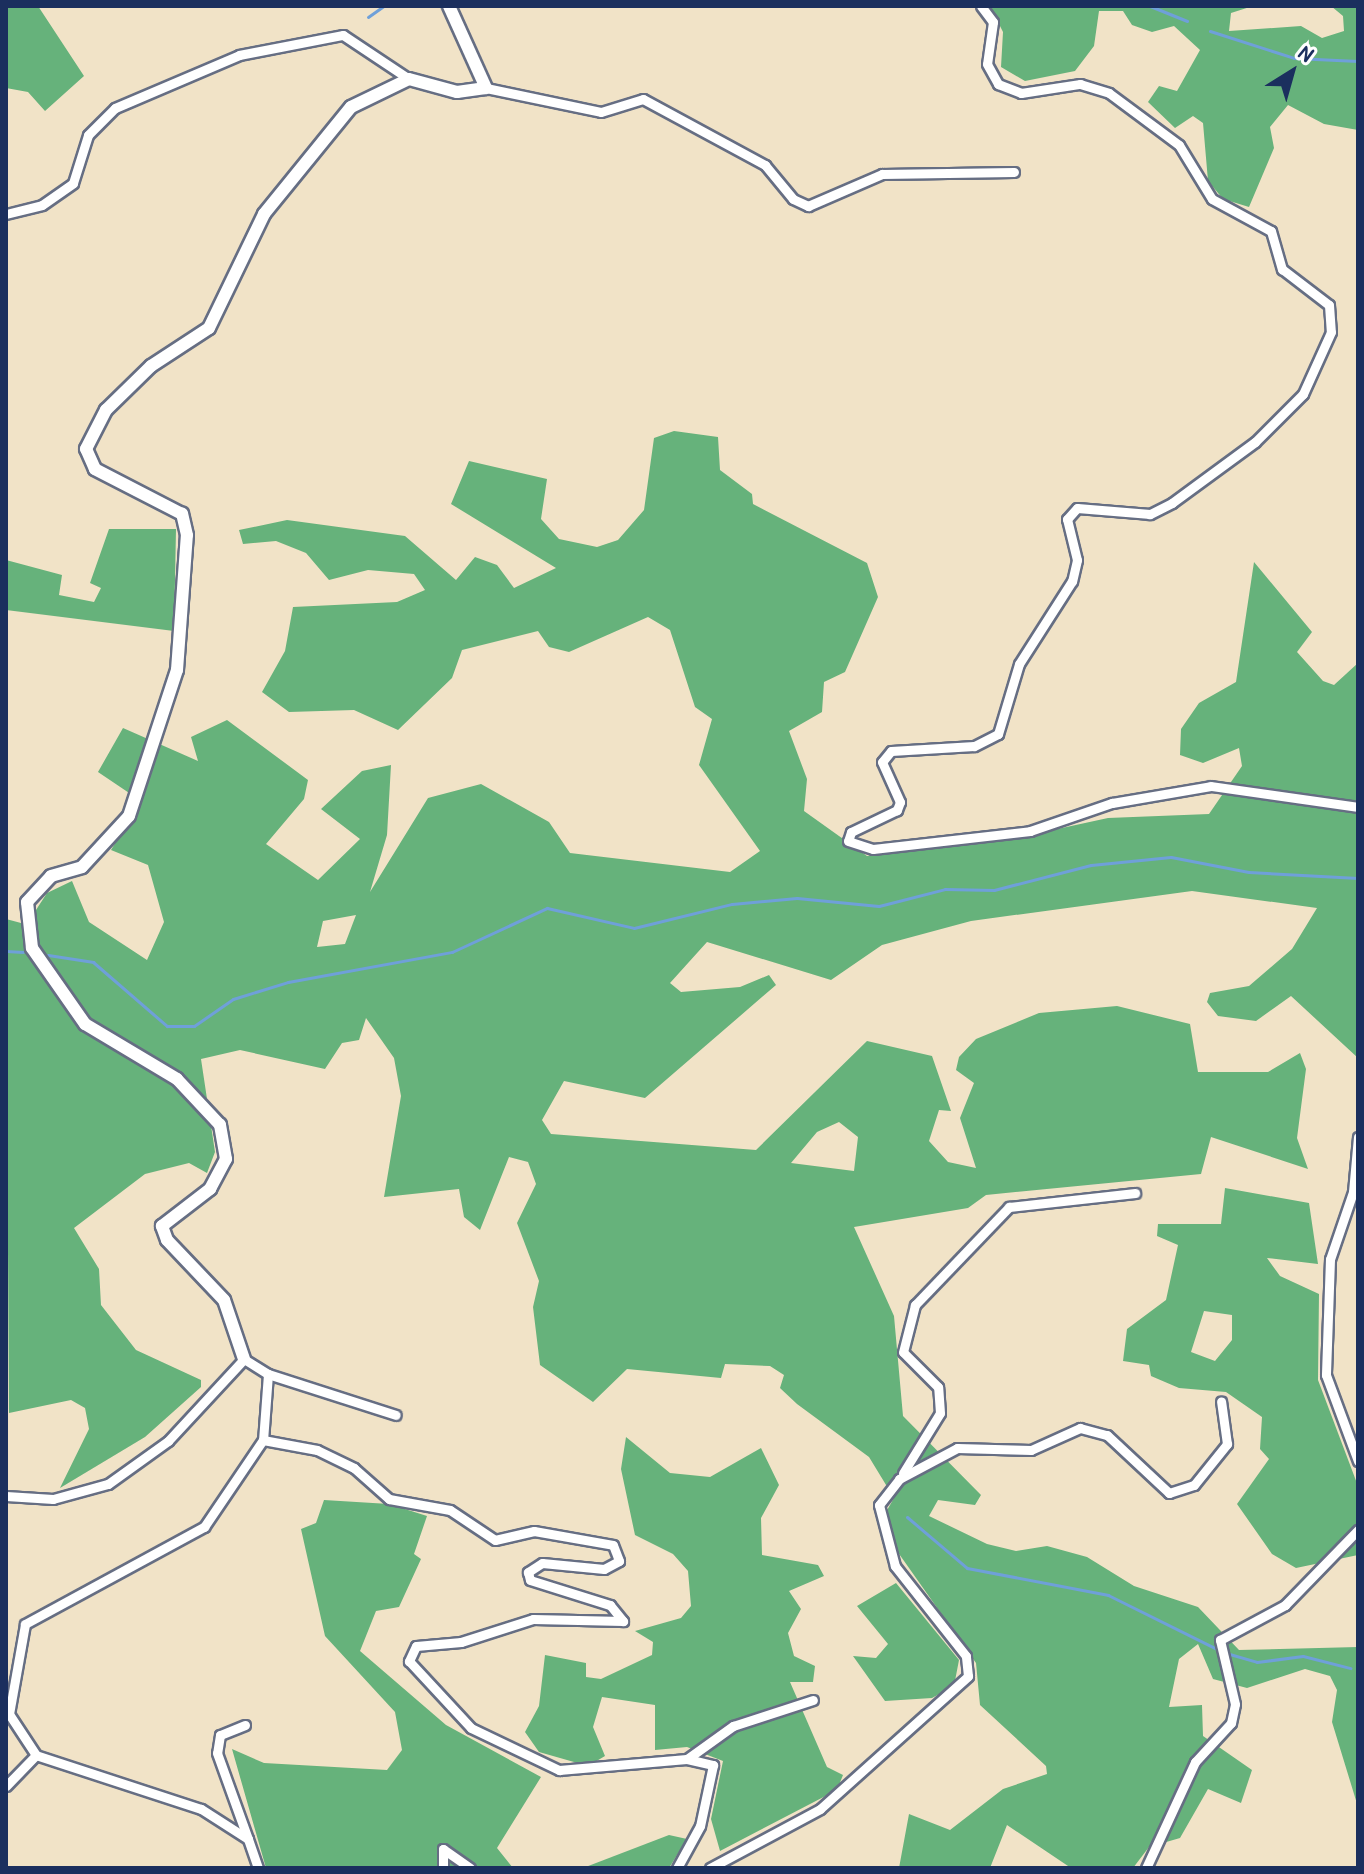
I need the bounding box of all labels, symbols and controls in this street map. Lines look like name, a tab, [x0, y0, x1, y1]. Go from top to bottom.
north arrow	[1252, 32, 1332, 112]
text: N	[1293, 37, 1320, 68]

